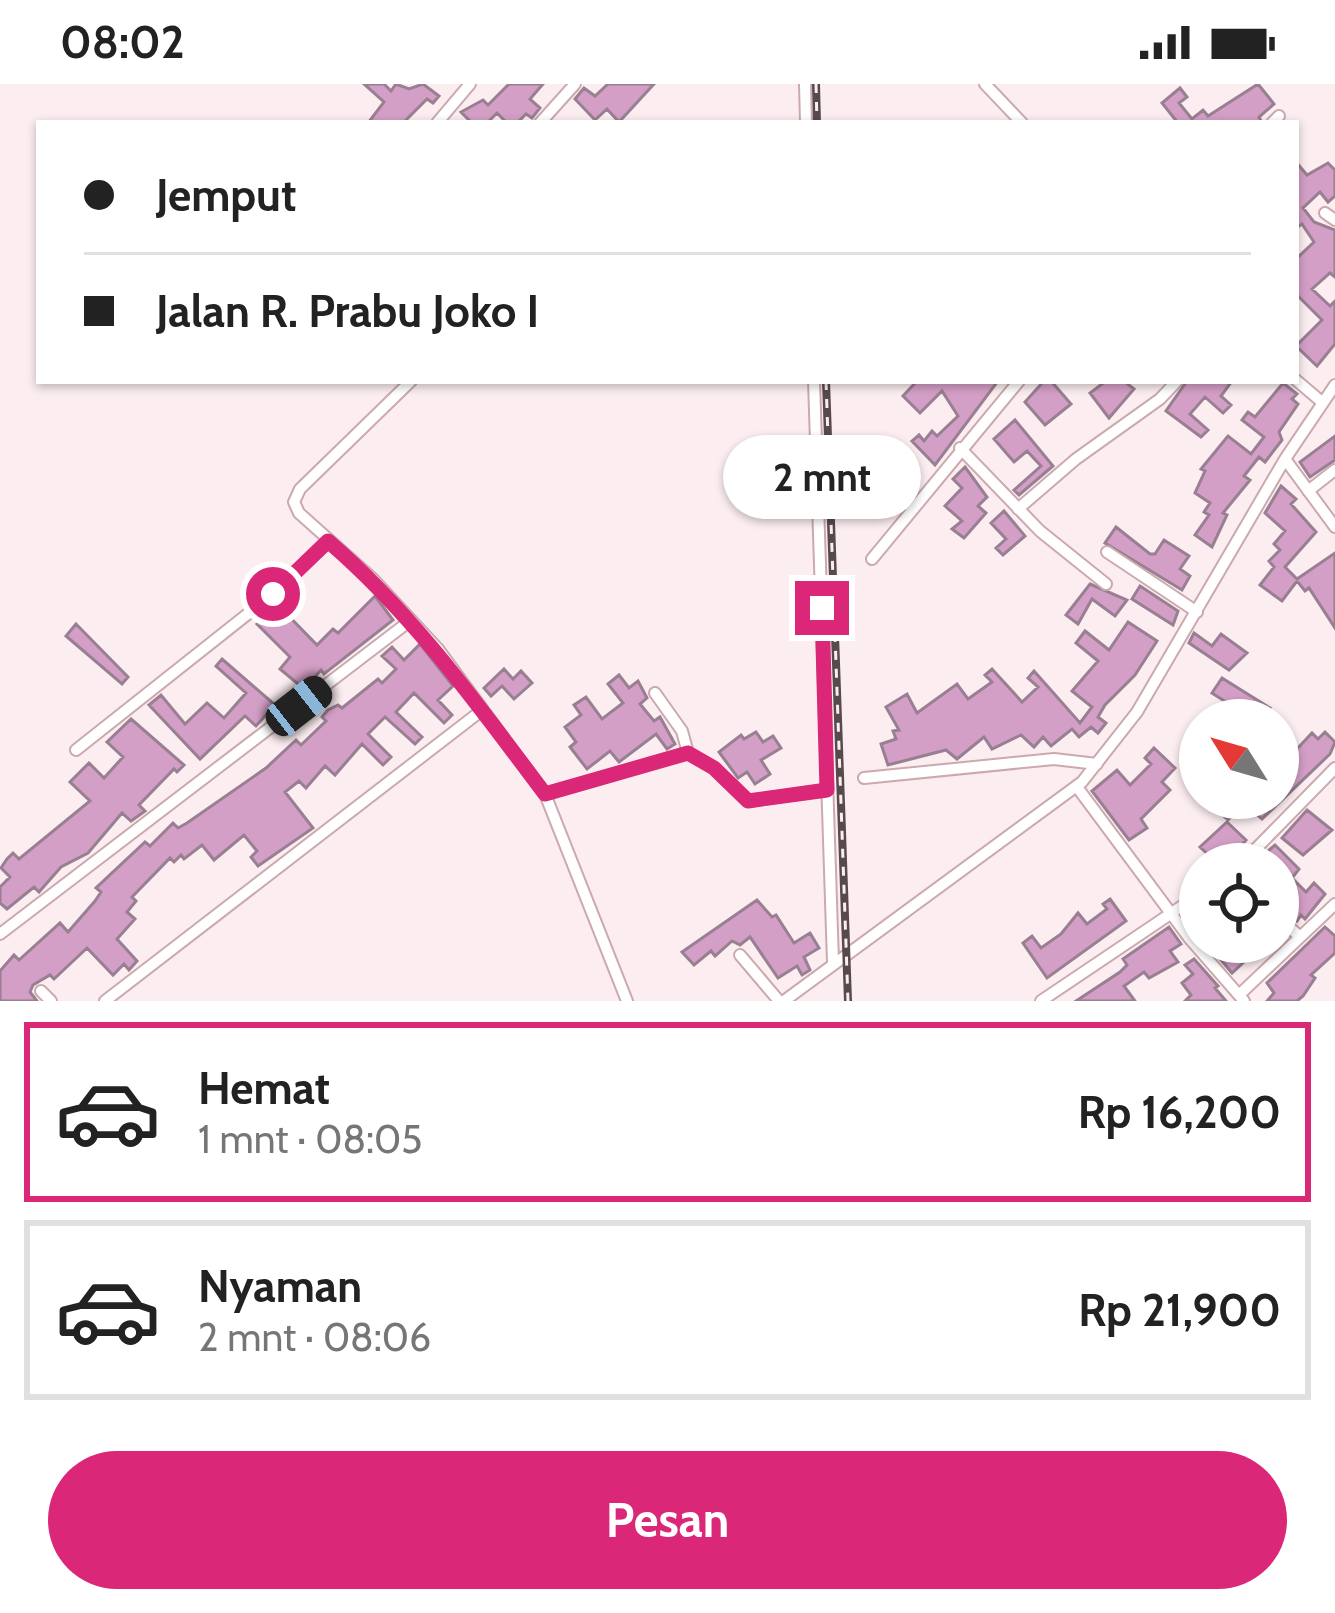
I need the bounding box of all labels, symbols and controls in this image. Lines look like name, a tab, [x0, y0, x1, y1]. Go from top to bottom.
text: 08:02	[60, 15, 185, 69]
text: Jemput	[156, 168, 296, 222]
text: Jalan R. Prabu Joko I	[156, 284, 539, 338]
callout: 2 mnt	[723, 434, 921, 518]
text: 2 mnt	[773, 453, 871, 501]
route start	[246, 567, 300, 621]
route end	[795, 581, 849, 635]
car	[260, 670, 338, 742]
north arrow	[1179, 699, 1299, 819]
map controls	[1179, 699, 1299, 963]
button: locate	[1179, 843, 1299, 963]
icon: car	[54, 1058, 162, 1166]
text: Hemat	[198, 1061, 330, 1115]
text: Rp 16,200	[1078, 1085, 1281, 1139]
text: 1 mnt · 08:05	[198, 1115, 422, 1163]
icon: car	[54, 1256, 162, 1364]
text: Nyaman	[198, 1259, 362, 1313]
text: Rp 21,900	[1078, 1283, 1281, 1337]
text: 2 mnt · 08:06	[198, 1313, 431, 1361]
button: Pesan	[48, 1451, 1287, 1589]

